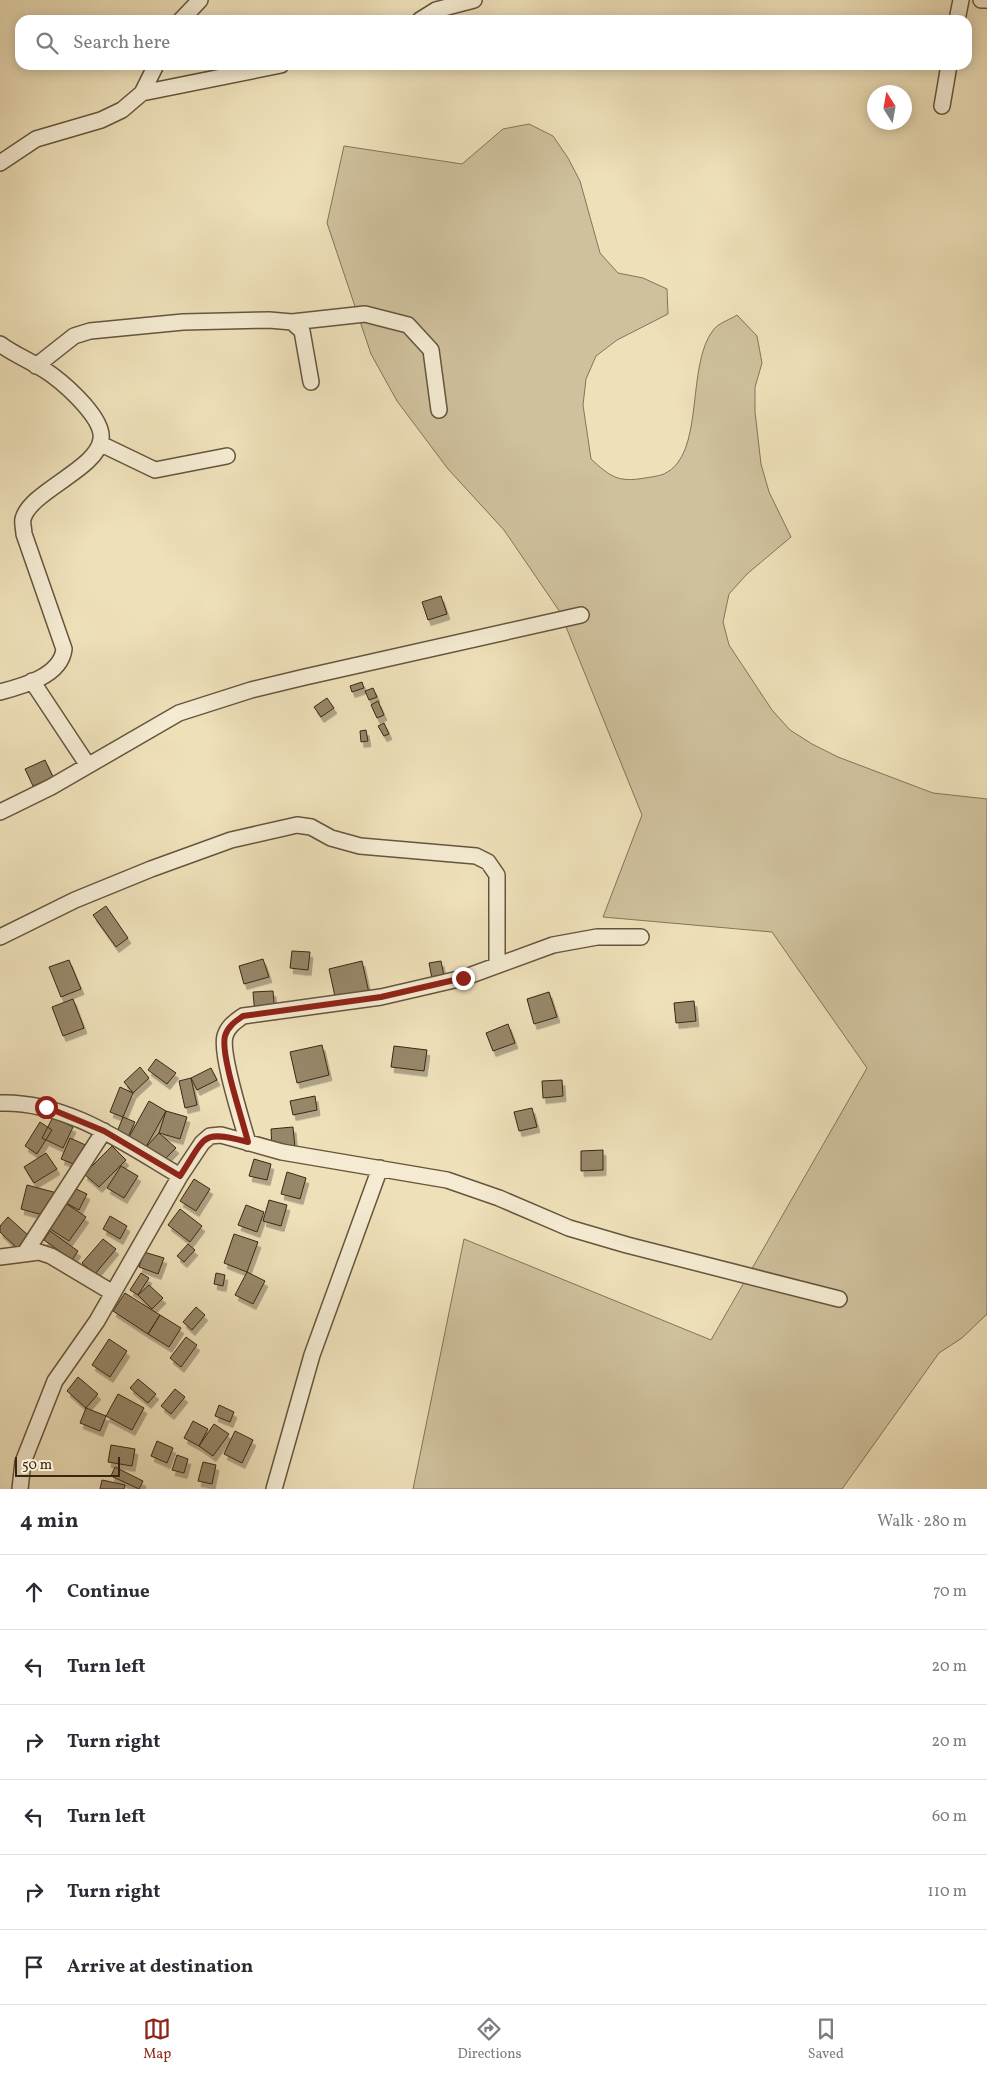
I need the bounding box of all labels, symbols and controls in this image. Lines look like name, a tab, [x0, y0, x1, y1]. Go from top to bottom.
search box	[15, 15, 972, 70]
icon: search	[33, 29, 61, 57]
text: Search here	[73, 30, 170, 56]
north arrow	[867, 85, 912, 130]
route end	[452, 967, 475, 990]
route start	[35, 1096, 58, 1119]
scale bar	[15, 1454, 120, 1477]
text: 50 m	[22, 1456, 52, 1475]
text: 4 min	[20, 1507, 79, 1536]
text: Walk · 280 m	[877, 1511, 967, 1533]
icon: ahead	[20, 1578, 48, 1606]
text: Continue	[67, 1579, 150, 1605]
text: 70 m	[933, 1581, 967, 1603]
icon: left	[20, 1653, 48, 1681]
text: Turn left	[67, 1654, 146, 1680]
text: 20 m	[932, 1656, 967, 1678]
icon: right	[20, 1728, 48, 1756]
text: Turn right	[67, 1729, 160, 1755]
text: 20 m	[932, 1731, 967, 1753]
icon: left	[20, 1803, 48, 1831]
text: Turn left	[67, 1804, 146, 1830]
text: 60 m	[932, 1806, 967, 1828]
icon: right	[20, 1878, 48, 1906]
text: Turn right	[67, 1879, 160, 1905]
text: 110 m	[928, 1881, 967, 1903]
icon: arrive	[20, 1953, 48, 1981]
text: Arrive at destination	[67, 1954, 253, 1980]
tab: Map	[143, 2015, 171, 2064]
tab: Directions	[457, 2015, 522, 2064]
tab: Saved	[808, 2015, 844, 2064]

